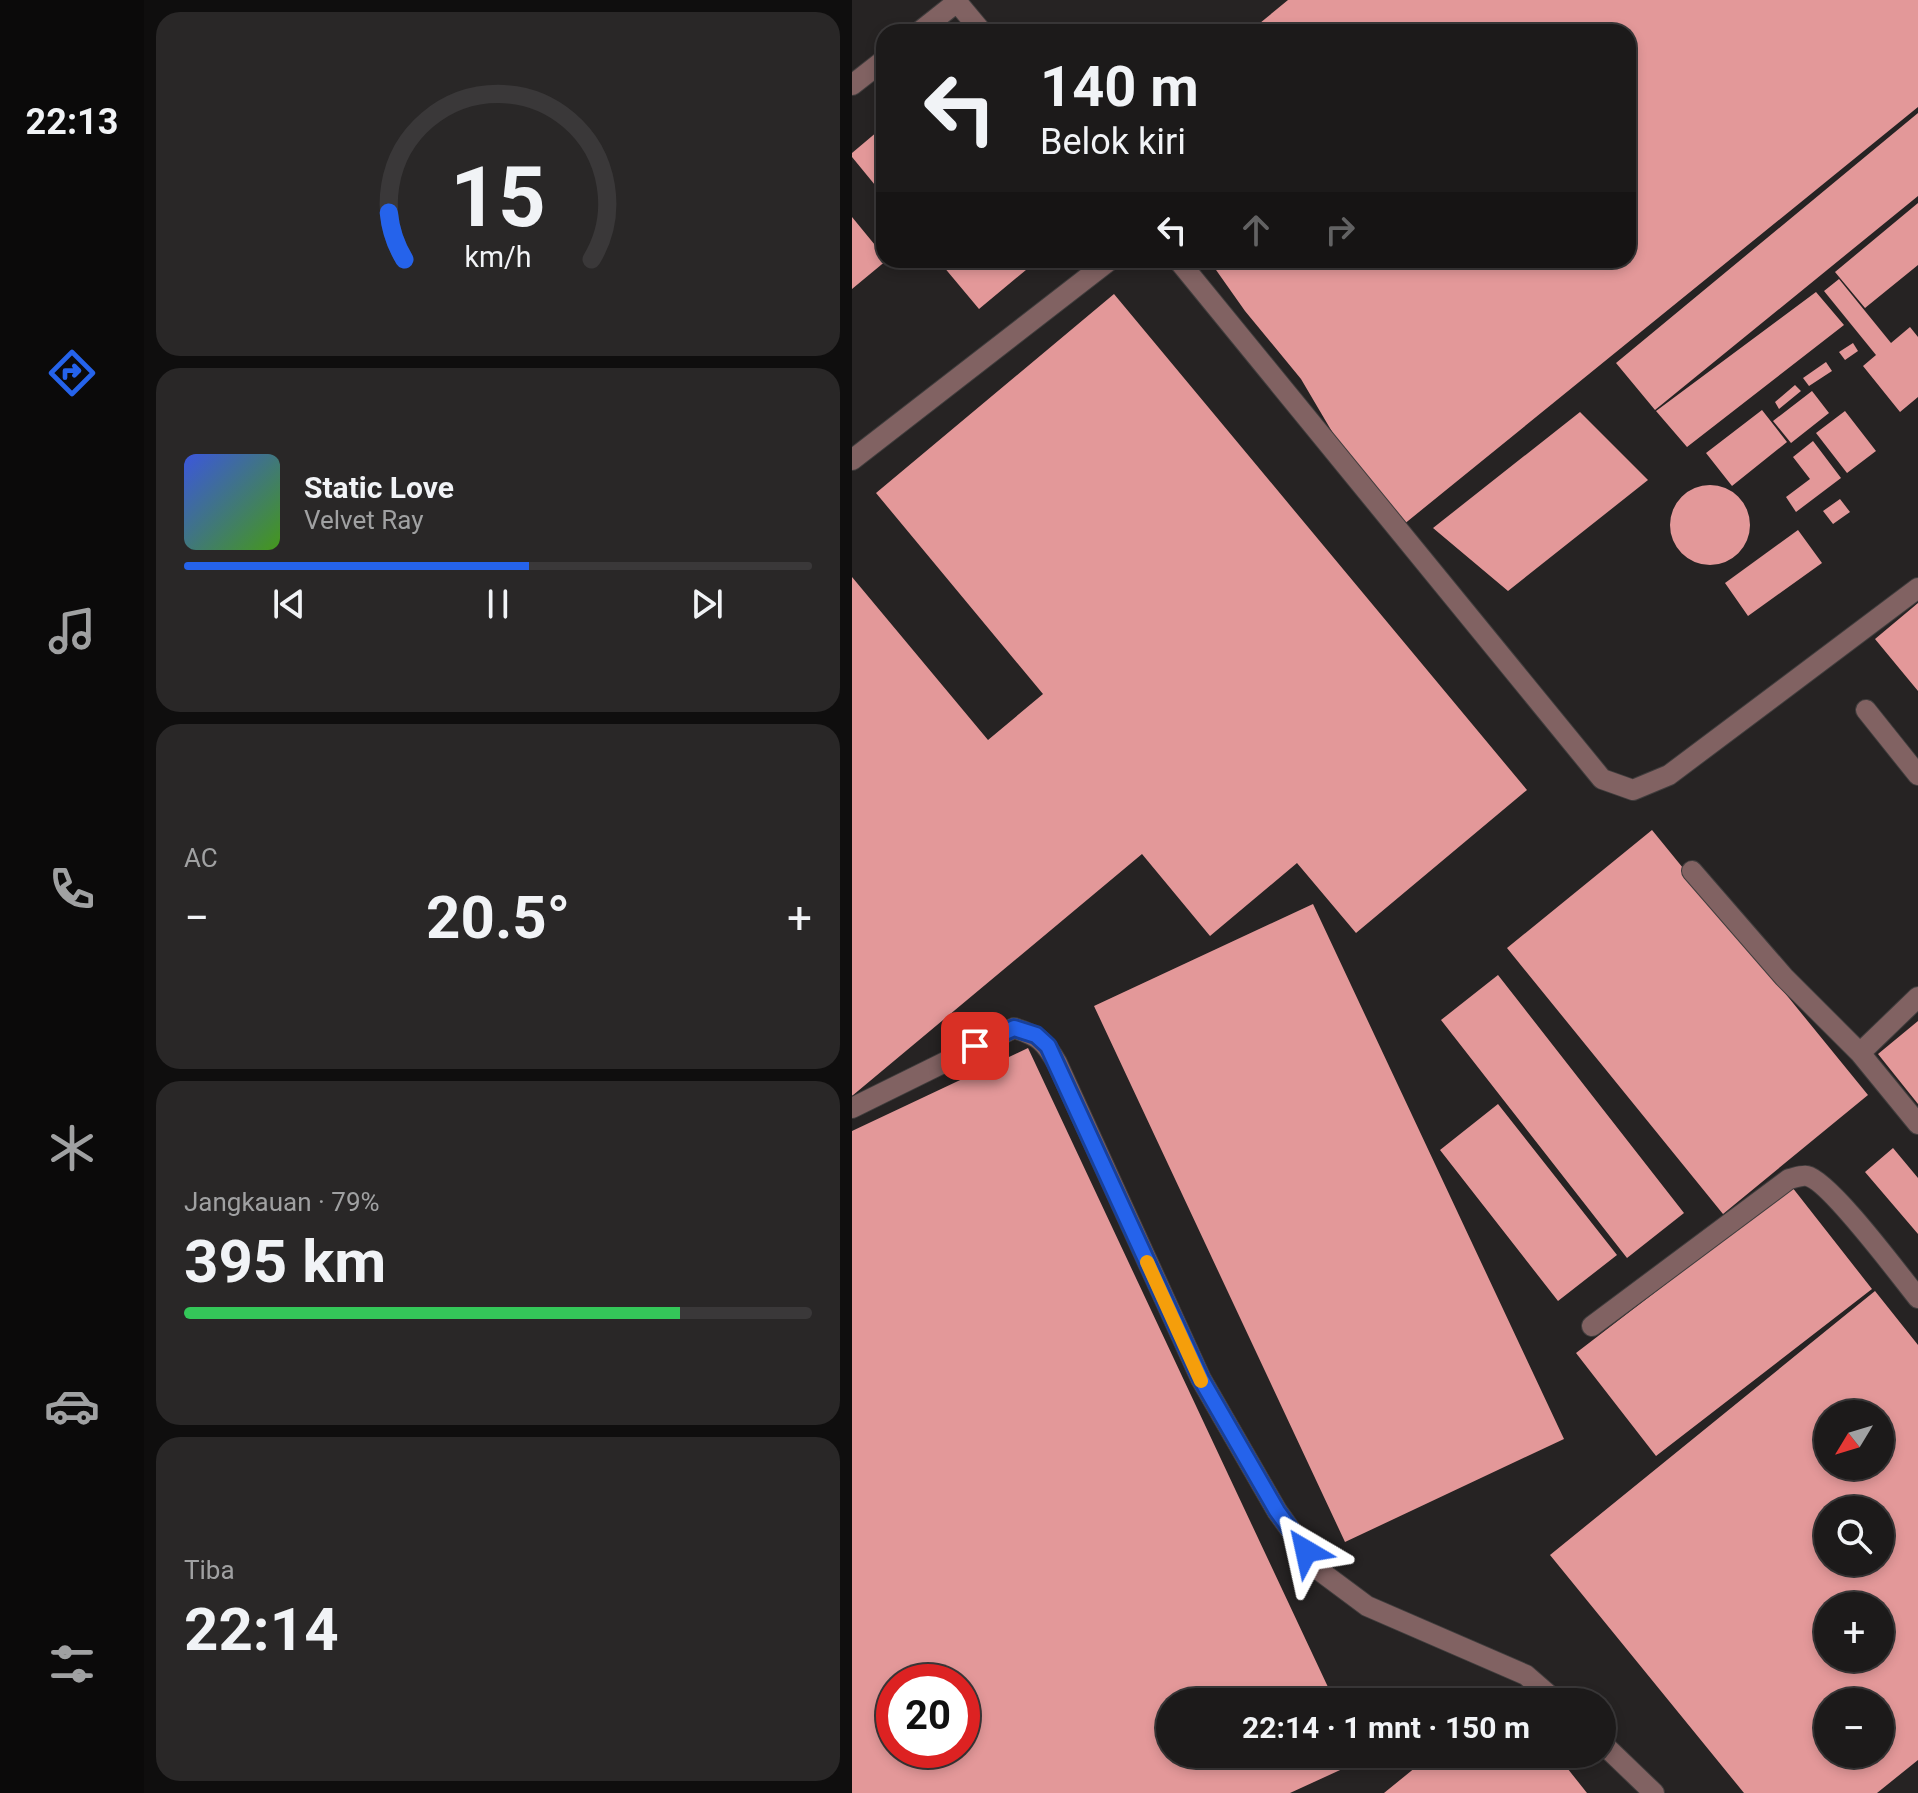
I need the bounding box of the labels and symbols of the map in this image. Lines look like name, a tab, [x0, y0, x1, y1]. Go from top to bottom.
pin	[941, 1012, 1009, 1080]
north arrow	[1814, 1400, 1894, 1480]
position arrow	[1264, 1509, 1348, 1593]
speed limit sign: 20	[876, 1664, 980, 1768]

